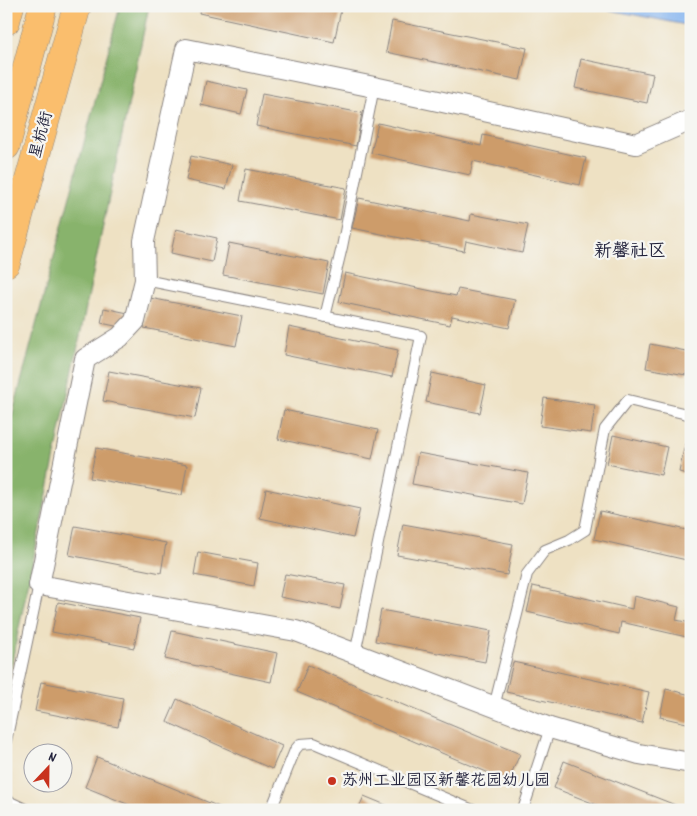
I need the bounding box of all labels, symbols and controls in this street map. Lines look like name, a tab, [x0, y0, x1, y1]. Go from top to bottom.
street label: 星杭街	[25, 109, 59, 161]
district label: 新馨社区	[594, 240, 666, 265]
north arrow	[22, 744, 72, 794]
text: N	[45, 747, 59, 768]
place label: 苏州工业园区新馨花园幼儿园	[342, 770, 550, 793]
marker: 苏州工业园区新馨花园幼儿园	[326, 775, 338, 787]

